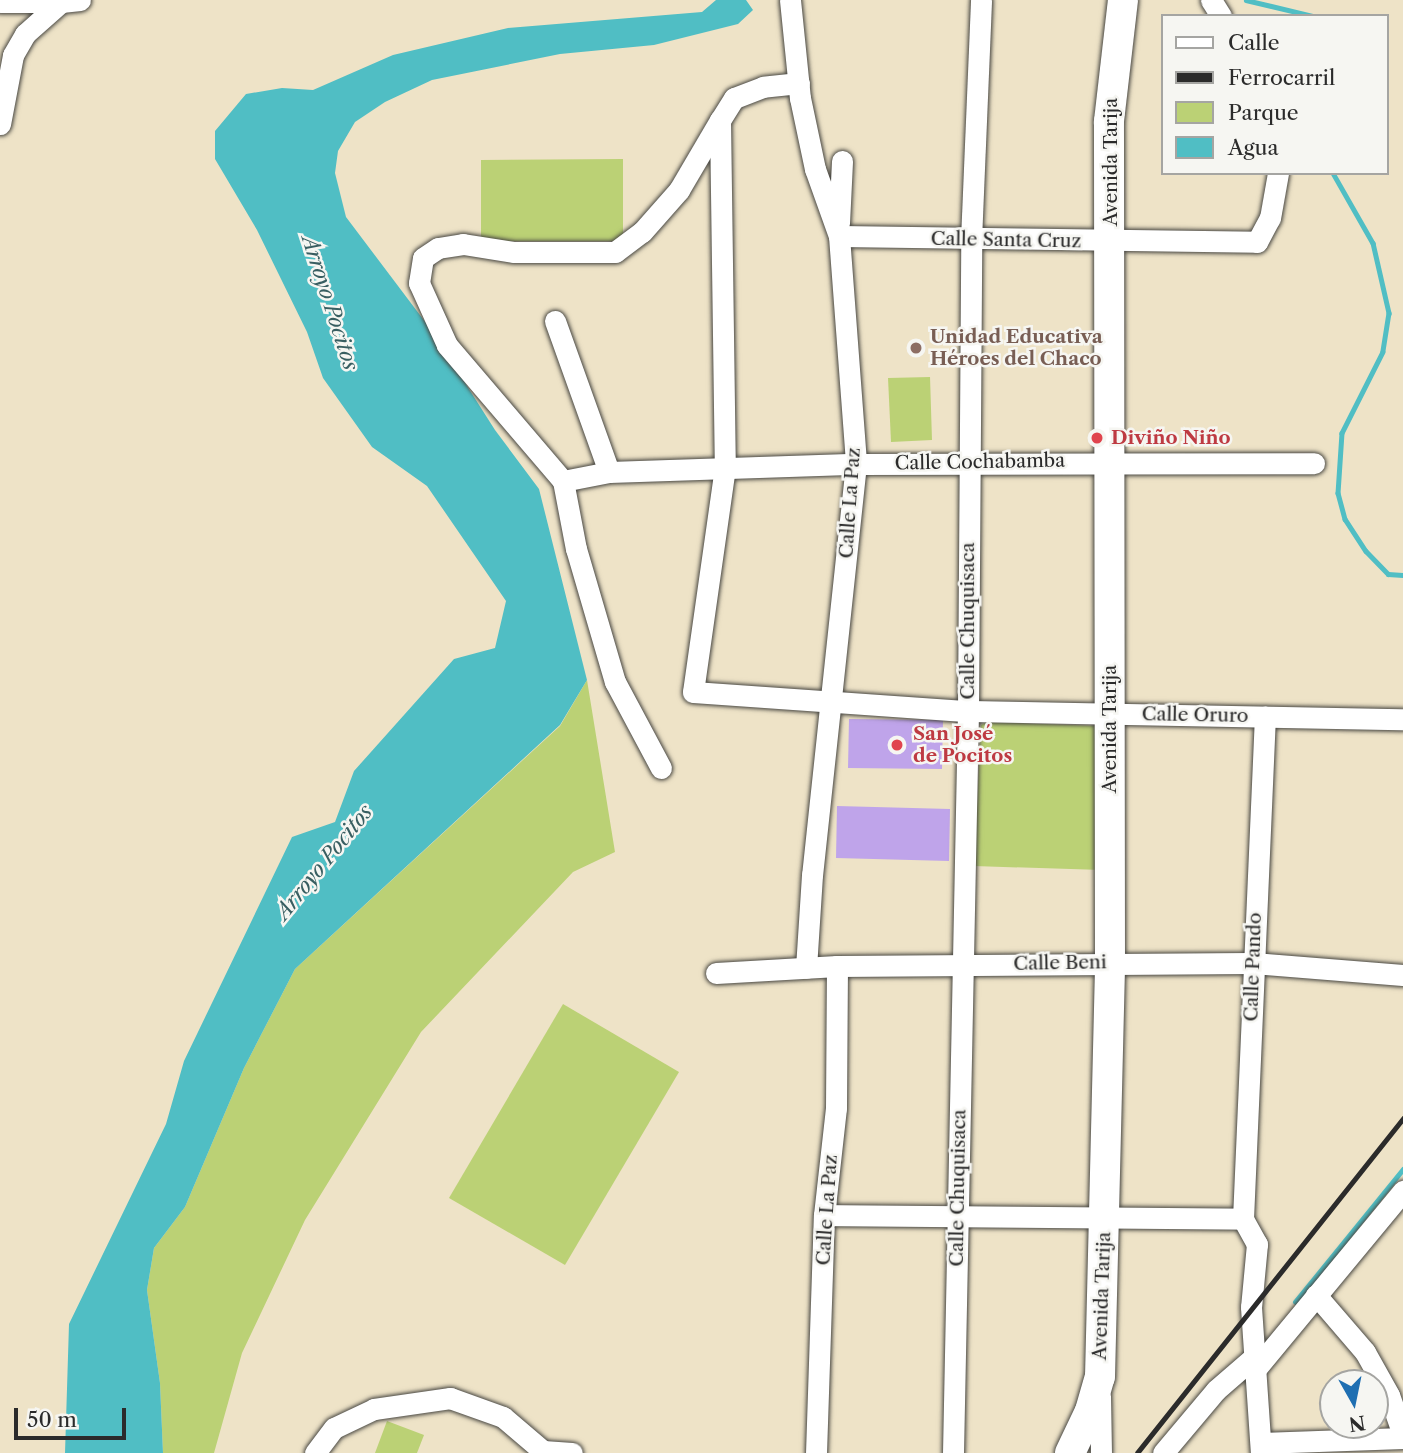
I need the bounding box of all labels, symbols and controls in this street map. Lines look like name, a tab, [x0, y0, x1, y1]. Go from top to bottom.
legend	[1162, 14, 1389, 175]
text: Calle	[1228, 30, 1280, 55]
text: Ferrocarril	[1228, 65, 1335, 90]
street label: Avenida Tarija	[1100, 97, 1122, 227]
text: Parque	[1228, 100, 1299, 125]
text: Agua	[1228, 135, 1279, 160]
street label: Calle Santa Cruz	[930, 227, 1082, 253]
water label: Arroyo Pocitos	[296, 232, 364, 374]
place label: Unidad Educativa Héroes del Chaco	[930, 326, 1103, 370]
marker: Unidad Educativa Héroes del Chaco	[908, 340, 924, 356]
place label: Diviño Niño	[1111, 427, 1231, 449]
marker: Diviño Niño	[1089, 430, 1105, 446]
street label: Calle La Paz	[835, 447, 865, 559]
street label: Calle Cochabamba	[895, 449, 1065, 475]
street label: Calle Chuquisaca	[957, 542, 979, 700]
street label: Avenida Tarija	[1099, 664, 1121, 794]
street label: Calle Oruro	[1142, 703, 1248, 727]
place label: San José de Pocitos	[913, 723, 1012, 767]
marker: San José de Pocitos	[887, 735, 907, 755]
water label: Arroyo Pocitos	[270, 799, 378, 925]
street label: Calle Pando	[1240, 912, 1266, 1022]
street label: Calle Beni	[1013, 951, 1107, 975]
street label: Calle Chuquisaca	[945, 1109, 971, 1267]
street label: Calle La Paz	[812, 1154, 842, 1266]
street label: Avenida Tarija	[1088, 1231, 1116, 1361]
north arrow	[1319, 1369, 1389, 1439]
scale bar	[18, 1394, 130, 1438]
text: 50 m	[27, 1407, 77, 1432]
text: N	[1347, 1411, 1367, 1436]

